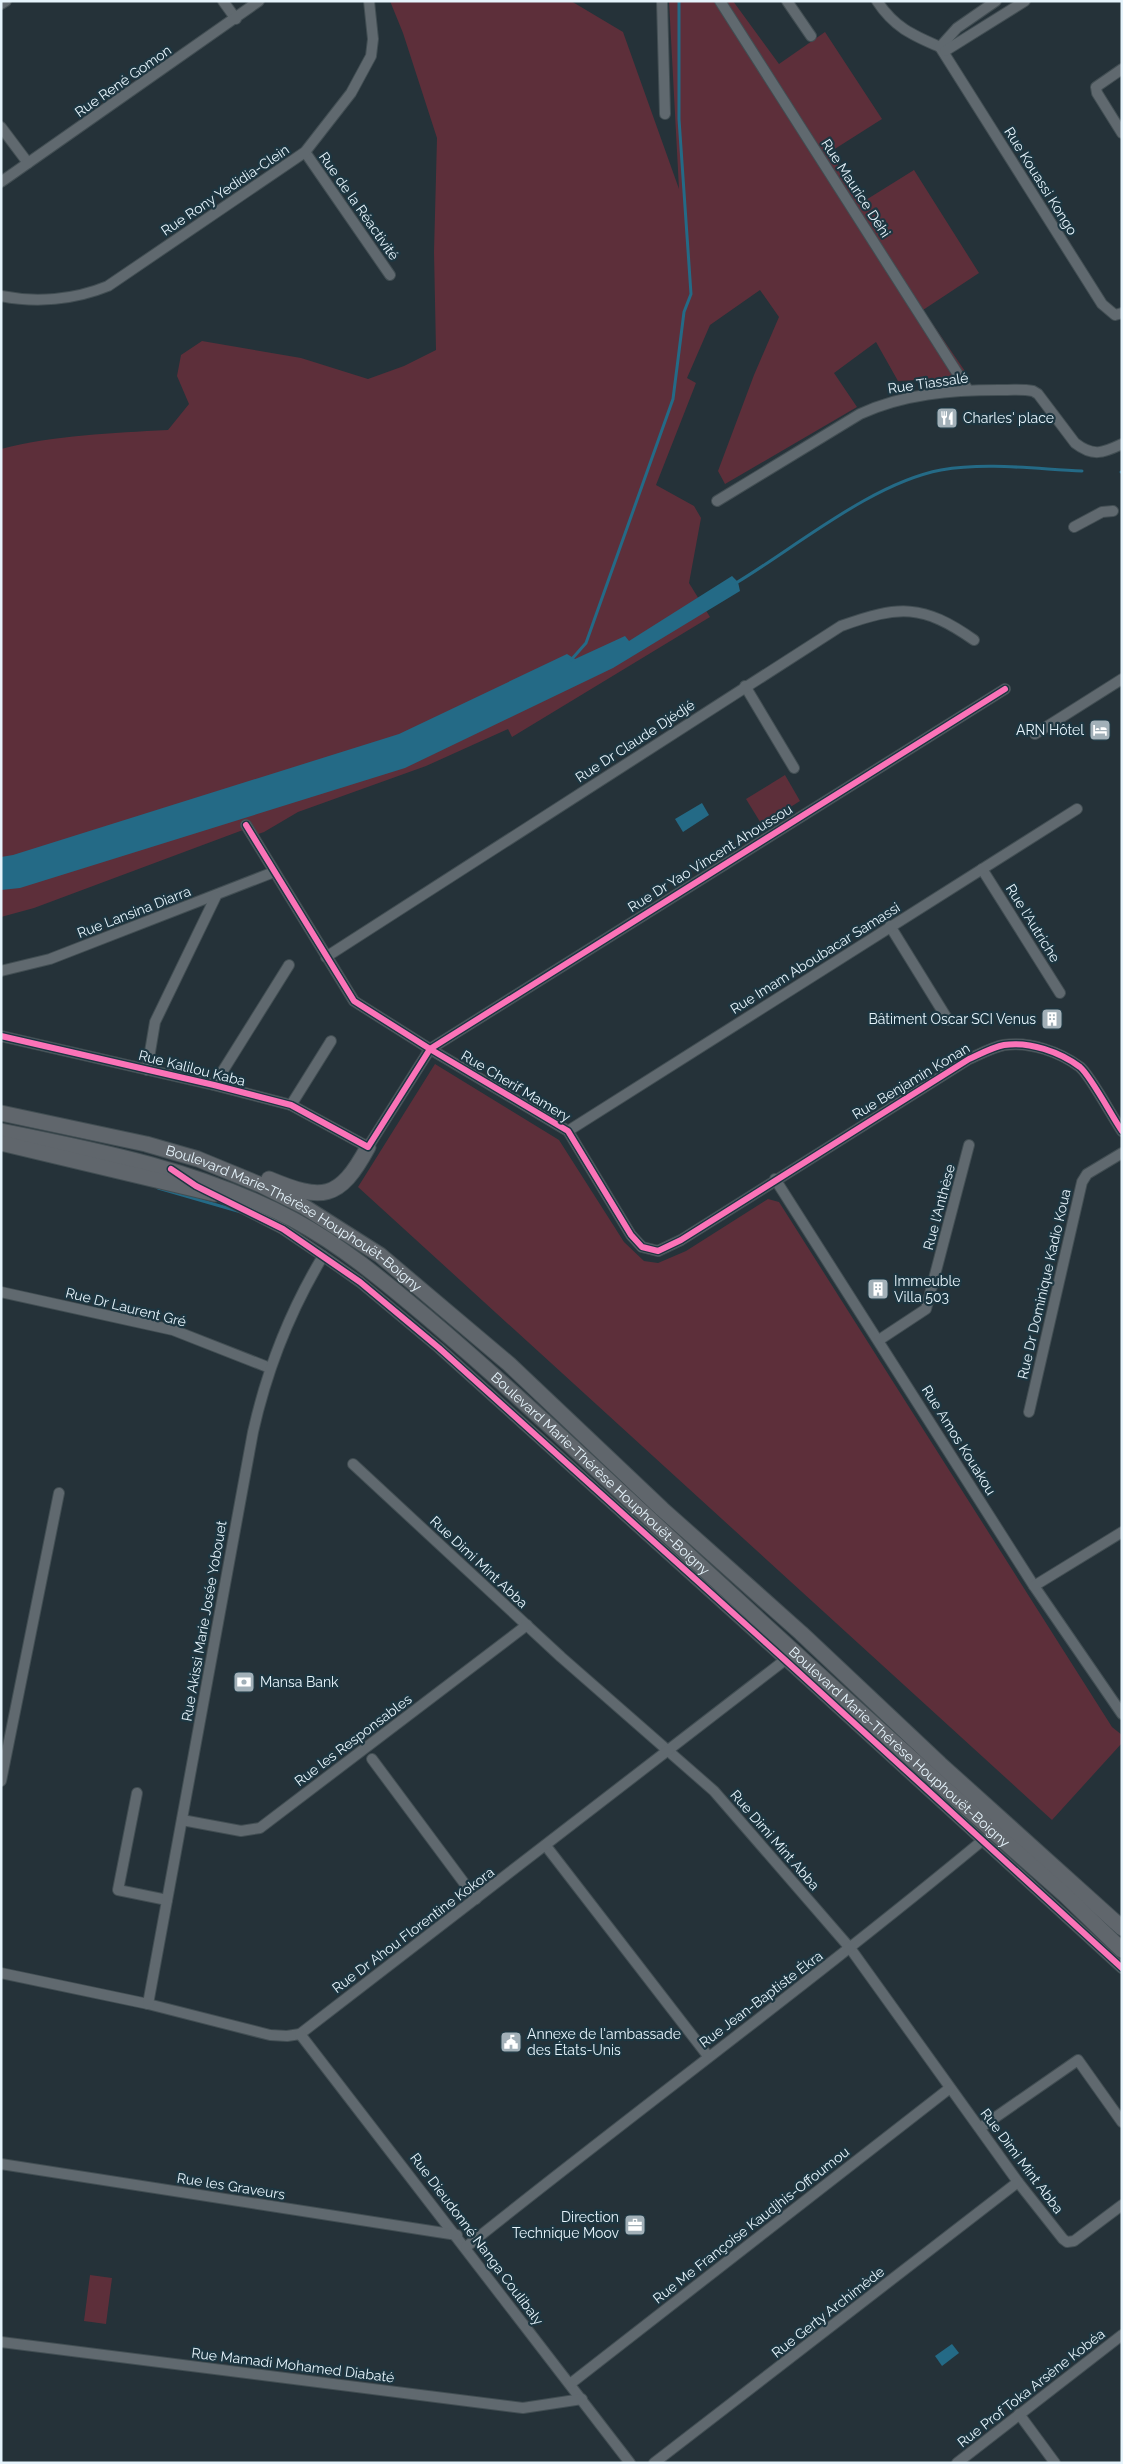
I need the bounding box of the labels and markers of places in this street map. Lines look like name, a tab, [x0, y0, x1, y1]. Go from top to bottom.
restaurant icon: Charles' place	[935, 406, 959, 430]
place label: Charles' place	[963, 410, 1054, 426]
hotel icon: ARN Hôtel	[1088, 718, 1112, 742]
place label: ARN Hôtel	[1016, 722, 1084, 738]
building icon: Bâtiment Oscar SCI Venus	[1040, 1007, 1064, 1031]
place label: Bâtiment Oscar SCI Venus	[868, 1011, 1036, 1027]
place label: Immeuble Villa 503	[894, 1273, 960, 1305]
building icon: Immeuble Villa 503	[866, 1277, 890, 1301]
bank icon: Mansa Bank	[232, 1670, 256, 1694]
place label: Mansa Bank	[260, 1674, 339, 1690]
place label: Annexe de l'ambassade des États-Unis	[527, 2026, 681, 2058]
public building icon: Annexe de l'ambassade des États-Unis	[499, 2030, 523, 2054]
place label: Direction Technique Moov	[512, 2209, 620, 2241]
office icon: Direction Technique Moov	[623, 2213, 647, 2237]

